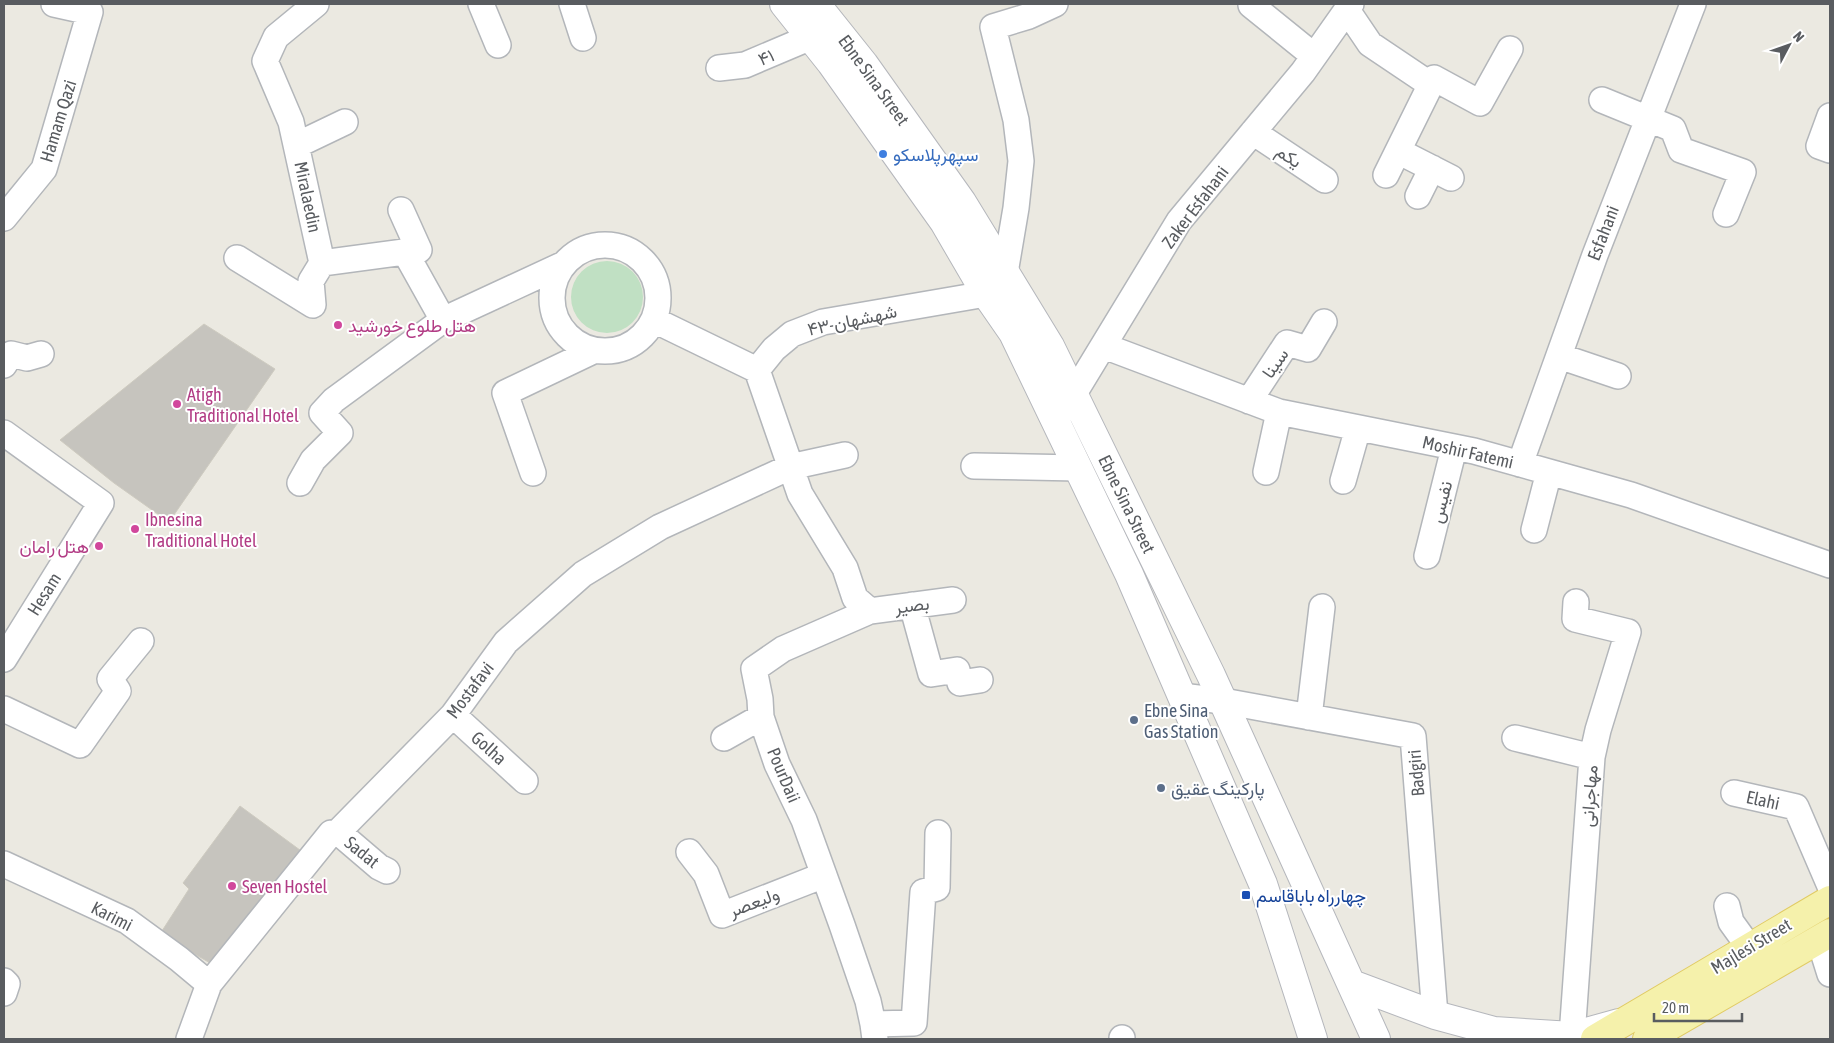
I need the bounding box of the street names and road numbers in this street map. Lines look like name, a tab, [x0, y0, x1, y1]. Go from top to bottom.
street label: Ebne Sina Street	[834, 31, 914, 129]
street label: ۴۱	[755, 44, 777, 70]
street label: Hamam Qazi	[36, 77, 80, 165]
street label: یکم	[1271, 140, 1306, 174]
street label: Miralaedin	[290, 160, 326, 234]
street label: Zaker Esfahani	[1157, 162, 1233, 252]
street label: Esfahani	[1583, 202, 1623, 264]
street label: ۴۳-شهشهان	[805, 300, 899, 341]
street label: سینا	[1257, 344, 1293, 382]
street label: Moshir Fatemi	[1420, 431, 1516, 473]
street label: Ebne Sina Street	[1094, 452, 1160, 556]
street label: نفیس	[1426, 479, 1457, 526]
street label: Hesam	[23, 569, 65, 619]
street label: بصیر	[892, 592, 931, 619]
street label: Mostafavi	[442, 658, 498, 722]
street label: Golha	[467, 727, 511, 769]
street label: PourDaii	[763, 744, 805, 806]
street label: Badgiri	[1404, 749, 1428, 797]
street label: مهاجرانی	[1576, 764, 1603, 828]
street label: Elahi	[1744, 786, 1782, 814]
street label: Sadat	[341, 832, 383, 872]
street label: ولیعصر	[725, 883, 783, 922]
street label: Karimi	[88, 897, 136, 935]
street label: Majlesi Street	[1707, 914, 1795, 978]

